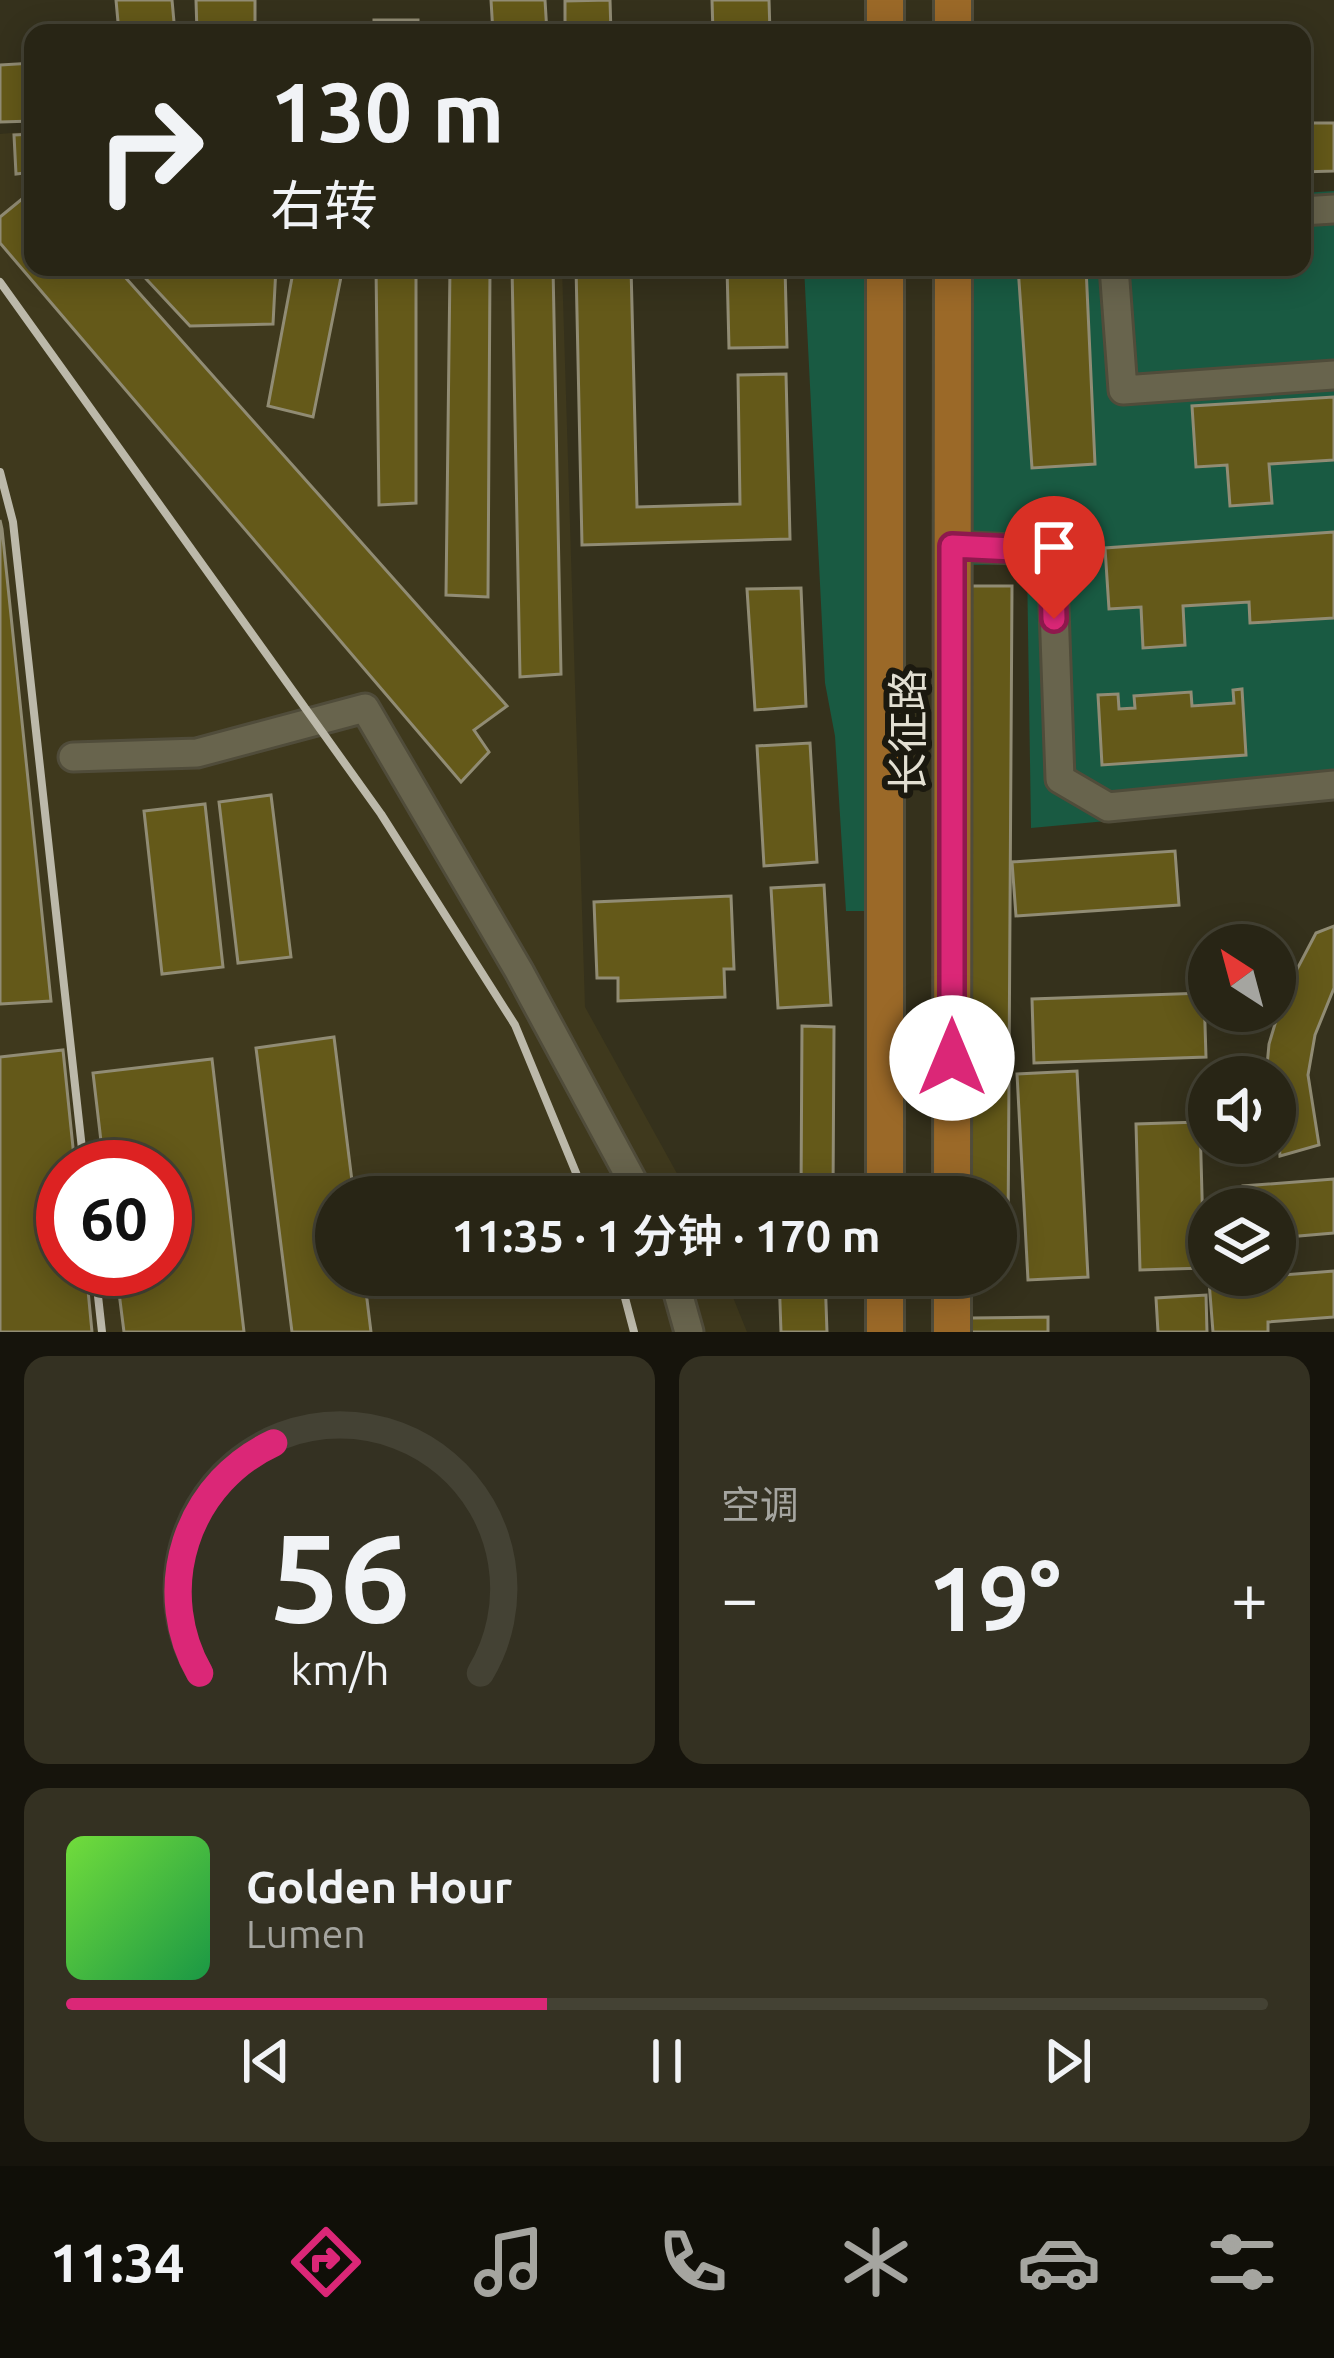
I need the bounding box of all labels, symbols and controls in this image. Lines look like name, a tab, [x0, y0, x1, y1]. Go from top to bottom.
text: 130 m	[270, 64, 504, 158]
icon: right	[72, 72, 228, 228]
text: 右转	[270, 175, 378, 235]
pin	[1003, 496, 1105, 619]
icon: arrive	[1021, 514, 1087, 580]
street label: 长征路	[884, 669, 931, 795]
north arrow	[1188, 924, 1296, 1032]
map controls	[1188, 924, 1296, 1296]
position arrow	[889, 995, 1015, 1121]
button: sound	[1188, 1056, 1296, 1164]
speed limit sign: 60	[36, 1140, 192, 1296]
button: layers	[1188, 1188, 1296, 1296]
text: 11:35 · 1 分钟 · 170 m	[451, 1210, 881, 1261]
text: 空调	[721, 1483, 799, 1526]
text: 56	[269, 1506, 410, 1646]
text: 19°	[928, 1547, 1061, 1648]
text: −	[721, 1560, 758, 1634]
text: +	[1231, 1560, 1268, 1634]
text: km/h	[290, 1645, 389, 1693]
text: Golden Hour	[246, 1861, 512, 1912]
text: Lumen	[246, 1912, 366, 1955]
icon: previous	[233, 2028, 299, 2094]
icon: pause	[634, 2028, 700, 2094]
icon: next	[1035, 2028, 1101, 2094]
icon: directions	[284, 2220, 368, 2304]
icon: music	[467, 2220, 551, 2304]
icon: phone	[651, 2220, 735, 2304]
icon: climate	[834, 2220, 918, 2304]
icon: car	[1017, 2220, 1101, 2304]
icon: filters	[1200, 2220, 1284, 2304]
text: 11:34	[50, 2232, 185, 2292]

